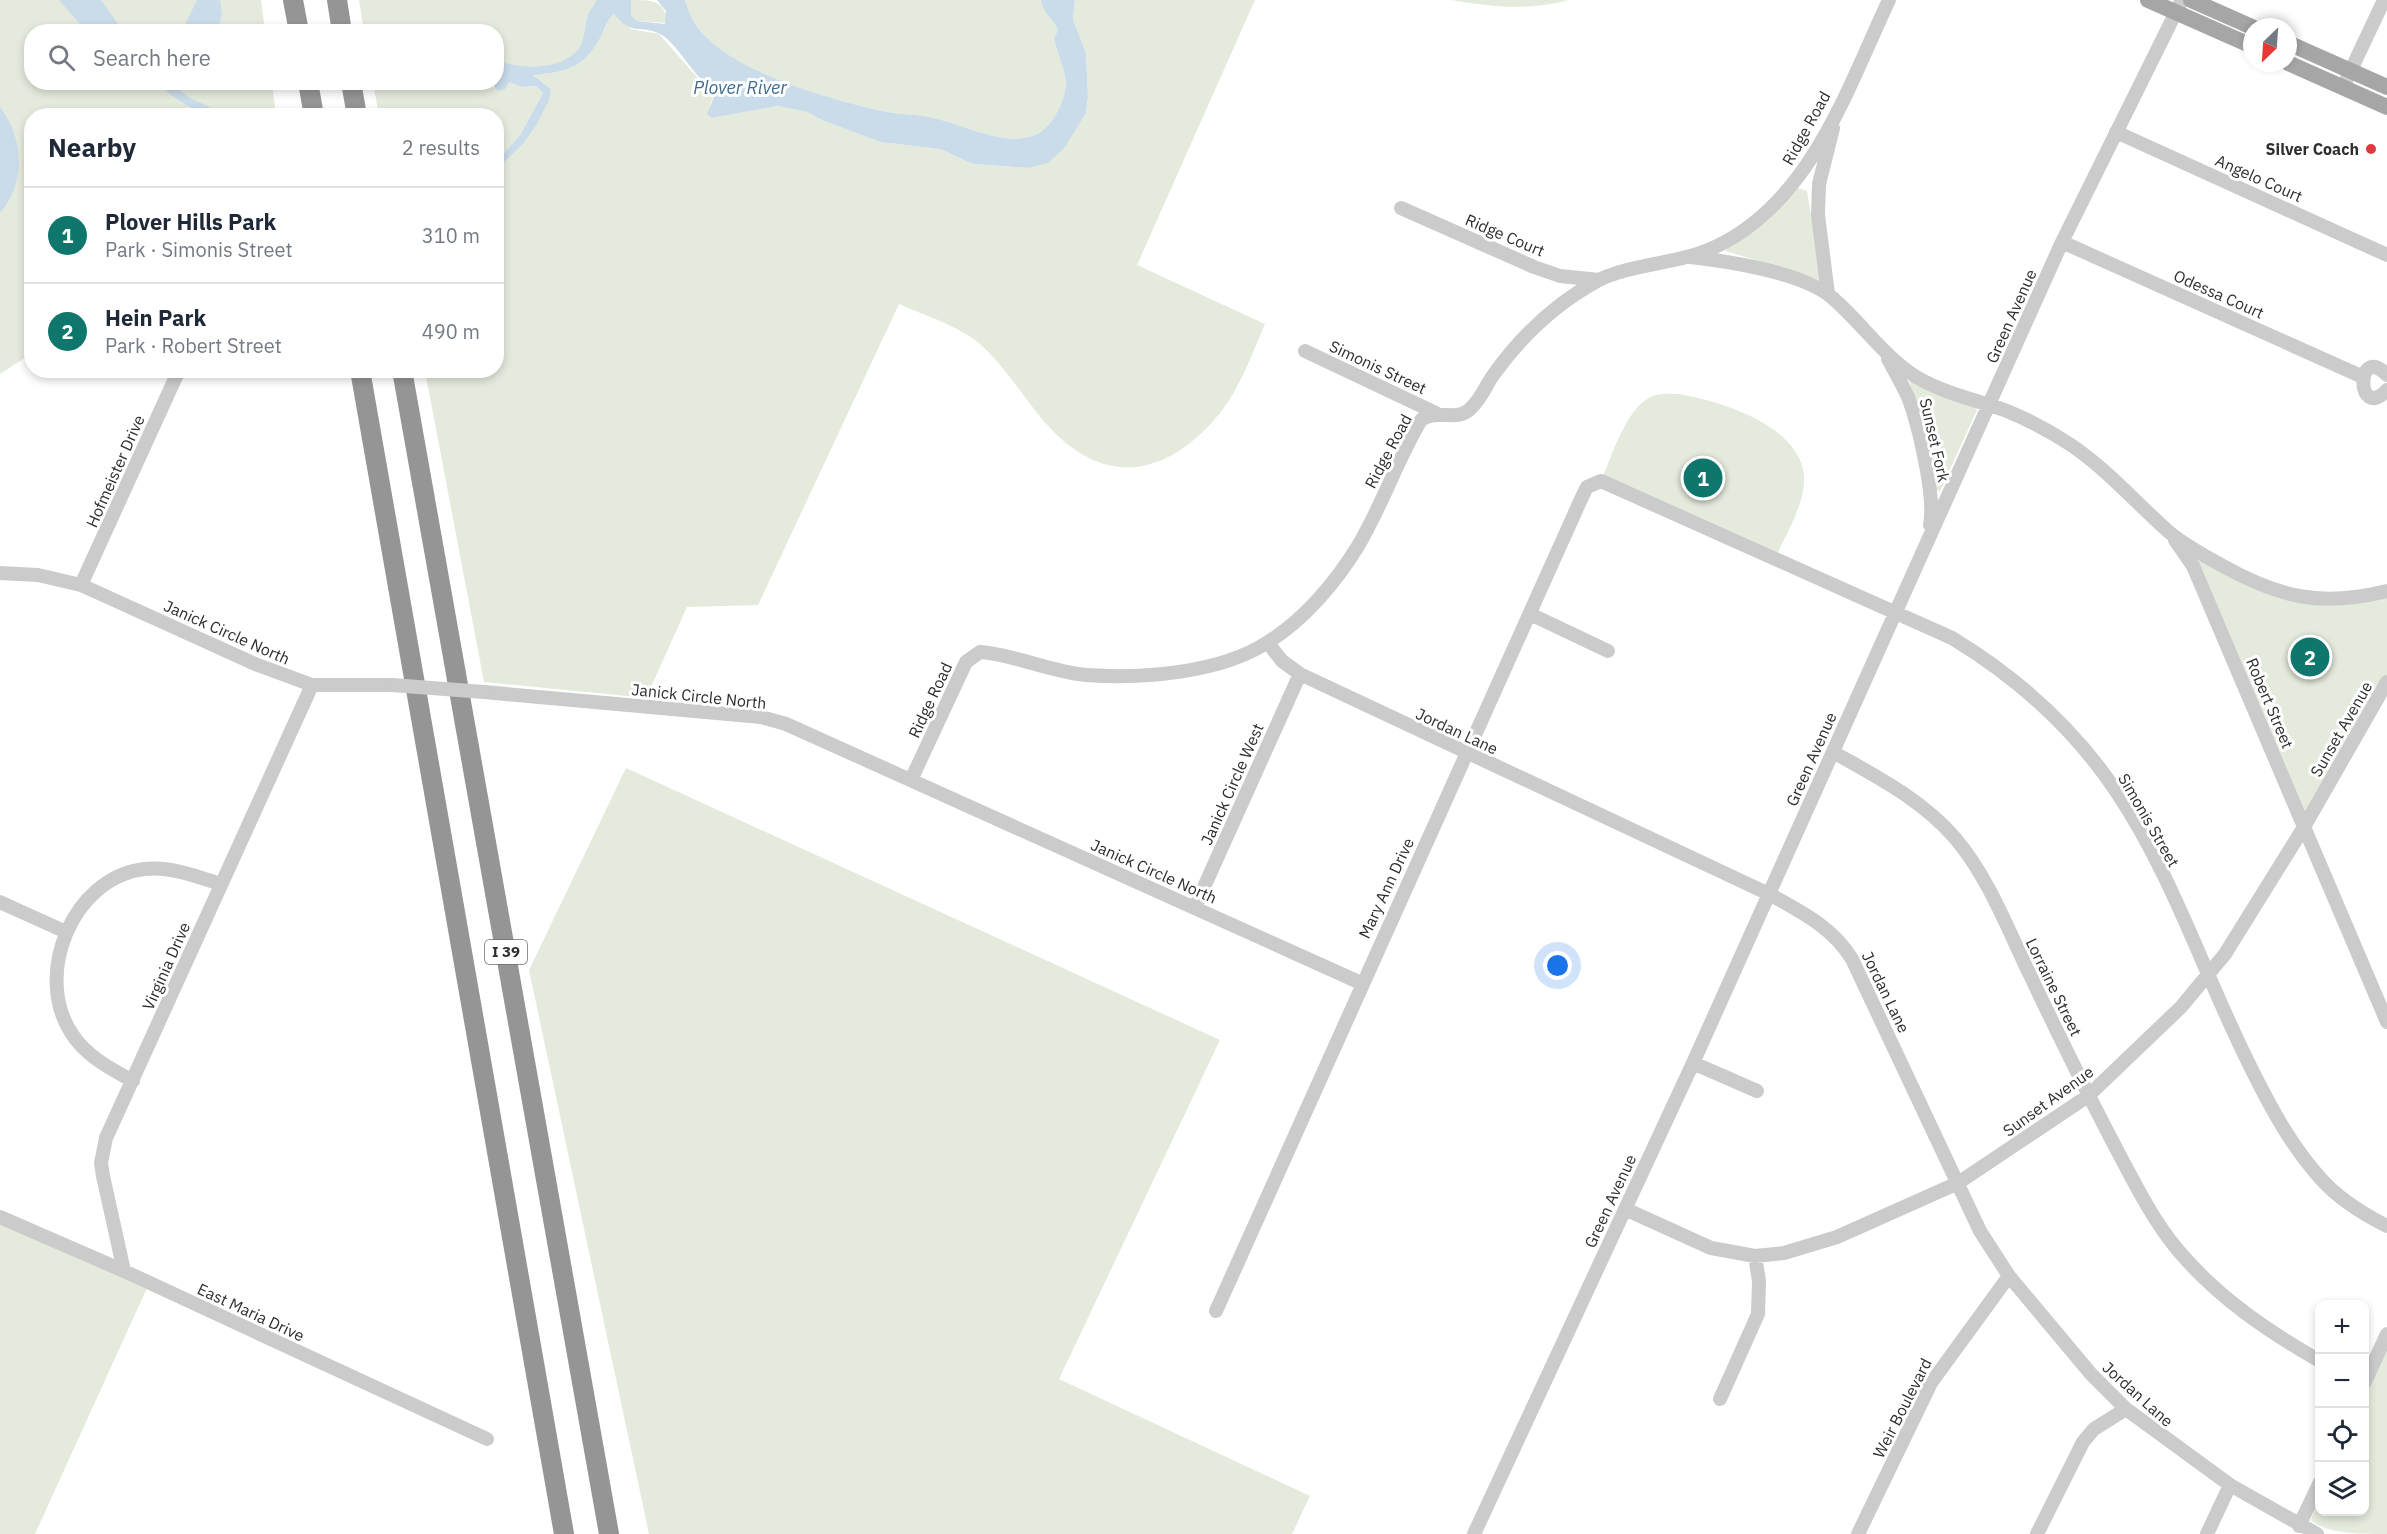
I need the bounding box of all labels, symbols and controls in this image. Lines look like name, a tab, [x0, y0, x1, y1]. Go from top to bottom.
north arrow	[2243, 18, 2297, 72]
search box	[24, 24, 504, 90]
icon: search	[45, 41, 78, 74]
text: Search here	[93, 43, 211, 72]
water label: Plover River	[693, 76, 787, 99]
street label: Ridge Road	[1778, 88, 1834, 168]
text: Nearby	[48, 130, 136, 164]
text: 2 results	[402, 134, 480, 161]
place label: Silver Coach	[2266, 139, 2359, 159]
marker: Silver Coach	[2364, 142, 2378, 156]
street label: Angelo Court	[2212, 150, 2306, 206]
text: Plover Hills Park	[105, 207, 276, 236]
street label: Ridge Court	[1462, 209, 1548, 261]
text: 1	[62, 222, 74, 249]
text: 310 m	[422, 222, 480, 249]
text: Park · Simonis Street	[105, 236, 292, 263]
street label: Odessa Court	[2171, 265, 2267, 323]
street label: Green Avenue	[1981, 266, 2041, 366]
text: Hein Park	[105, 303, 206, 332]
text: 2	[62, 318, 74, 345]
text: 490 m	[422, 318, 480, 345]
text: Park · Robert Street	[105, 332, 282, 359]
street label: Simonis Street	[1326, 336, 1430, 398]
street label: Sunset Fork	[1916, 396, 1954, 484]
street label: Ridge Road	[1360, 410, 1416, 492]
street label: Hofmeister Drive	[81, 412, 149, 530]
pin: 1	[1684, 456, 1722, 500]
street label: Janick Circle North	[161, 595, 293, 669]
pin: 2	[2290, 634, 2330, 680]
street label: Robert Street	[2242, 655, 2298, 751]
street label: Ridge Road	[904, 659, 956, 741]
street label: Sunset Avenue	[2306, 678, 2376, 780]
street label: Janick Circle North	[630, 679, 768, 713]
street label: Jordan Lane	[1413, 703, 1501, 759]
street label: Green Avenue	[1781, 709, 1841, 809]
street label: Janick Circle West	[1196, 720, 1268, 848]
street label: Simonis Street	[2114, 770, 2184, 870]
street label: Janick Circle North	[1088, 834, 1220, 908]
street label: Mary Ann Drive	[1354, 834, 1418, 941]
street label: Virginia Drive	[138, 919, 194, 1013]
street label: Lorraine Street	[2022, 935, 2086, 1039]
road number: I 39	[485, 940, 527, 964]
street label: Jordan Lane	[1858, 948, 1914, 1036]
your location	[1543, 951, 1572, 980]
street label: Sunset Avenue	[1999, 1061, 2097, 1140]
street label: Green Avenue	[1580, 1151, 1640, 1251]
street label: East Maria Drive	[194, 1278, 308, 1346]
map controls	[2315, 1300, 2369, 1516]
button: +	[2315, 1300, 2369, 1354]
button: −	[2315, 1354, 2369, 1408]
street label: Weir Boulevard	[1868, 1355, 1936, 1461]
street label: Jordan Lane	[2099, 1357, 2178, 1431]
button: locate	[2315, 1408, 2369, 1462]
button: layers	[2315, 1462, 2369, 1516]

